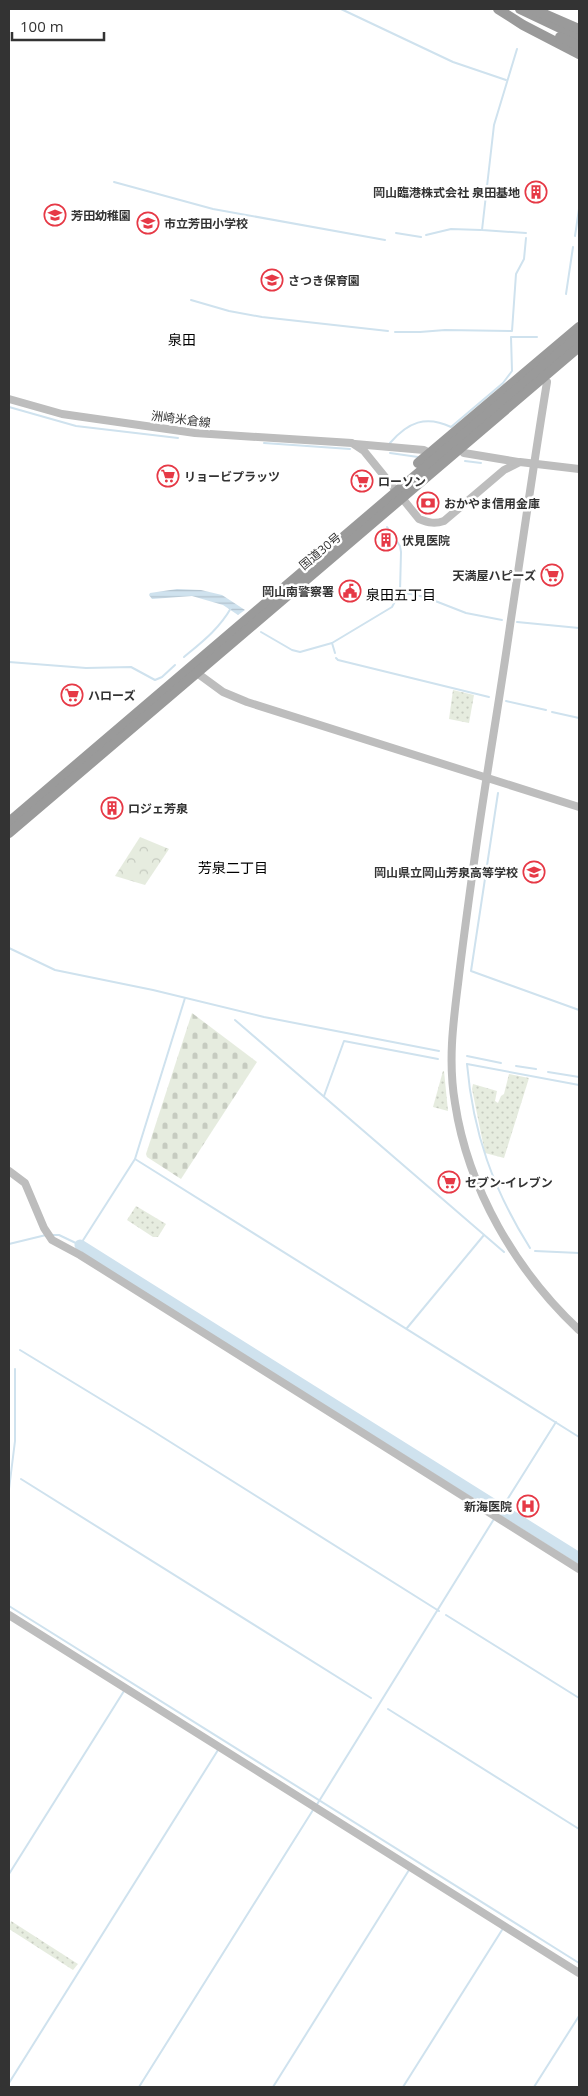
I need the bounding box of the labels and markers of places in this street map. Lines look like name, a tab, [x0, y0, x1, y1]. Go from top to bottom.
building icon: 岡山臨港株式会社 泉田基地	[524, 180, 548, 204]
place label: 岡山臨港株式会社 泉田基地	[373, 184, 520, 201]
school or university icon: 芳田幼稚園	[43, 203, 67, 227]
place label: 芳田幼稚園	[71, 207, 131, 224]
school or university icon: 市立芳田小学校	[136, 211, 160, 235]
place label: 市立芳田小学校	[164, 215, 248, 232]
school or university icon: さつき保育園	[260, 268, 284, 292]
place label: さつき保育園	[288, 272, 360, 289]
supermarket icon: リョービプラッツ	[156, 464, 180, 488]
place label: リョービプラッツ	[184, 468, 280, 485]
supermarket icon: ローソン	[350, 469, 374, 493]
place label: ローソン	[378, 473, 426, 490]
bank icon: おかやま信用金庫	[416, 491, 440, 515]
place label: おかやま信用金庫	[444, 495, 540, 512]
building icon: 伏見医院	[374, 528, 398, 552]
place label: 伏見医院	[402, 532, 450, 549]
supermarket icon: 天満屋ハピーズ	[540, 563, 564, 587]
place label: 天満屋ハピーズ	[453, 567, 536, 584]
public building icon: 岡山南警察署	[338, 579, 362, 603]
place label: 岡山南警察署	[262, 583, 334, 600]
supermarket icon: ハローズ	[60, 683, 84, 707]
place label: ハローズ	[88, 687, 135, 704]
building icon: ロジェ芳泉	[100, 796, 124, 820]
place label: ロジェ芳泉	[128, 800, 188, 817]
school or university icon: 岡山県立岡山芳泉高等学校	[522, 860, 546, 884]
place label: 岡山県立岡山芳泉高等学校	[374, 864, 518, 881]
supermarket icon: セブン-イレブン	[437, 1170, 461, 1194]
place label: セブン-イレブン	[465, 1174, 553, 1191]
hospital icon: 新海医院	[516, 1494, 540, 1518]
place label: 新海医院	[464, 1498, 512, 1515]

